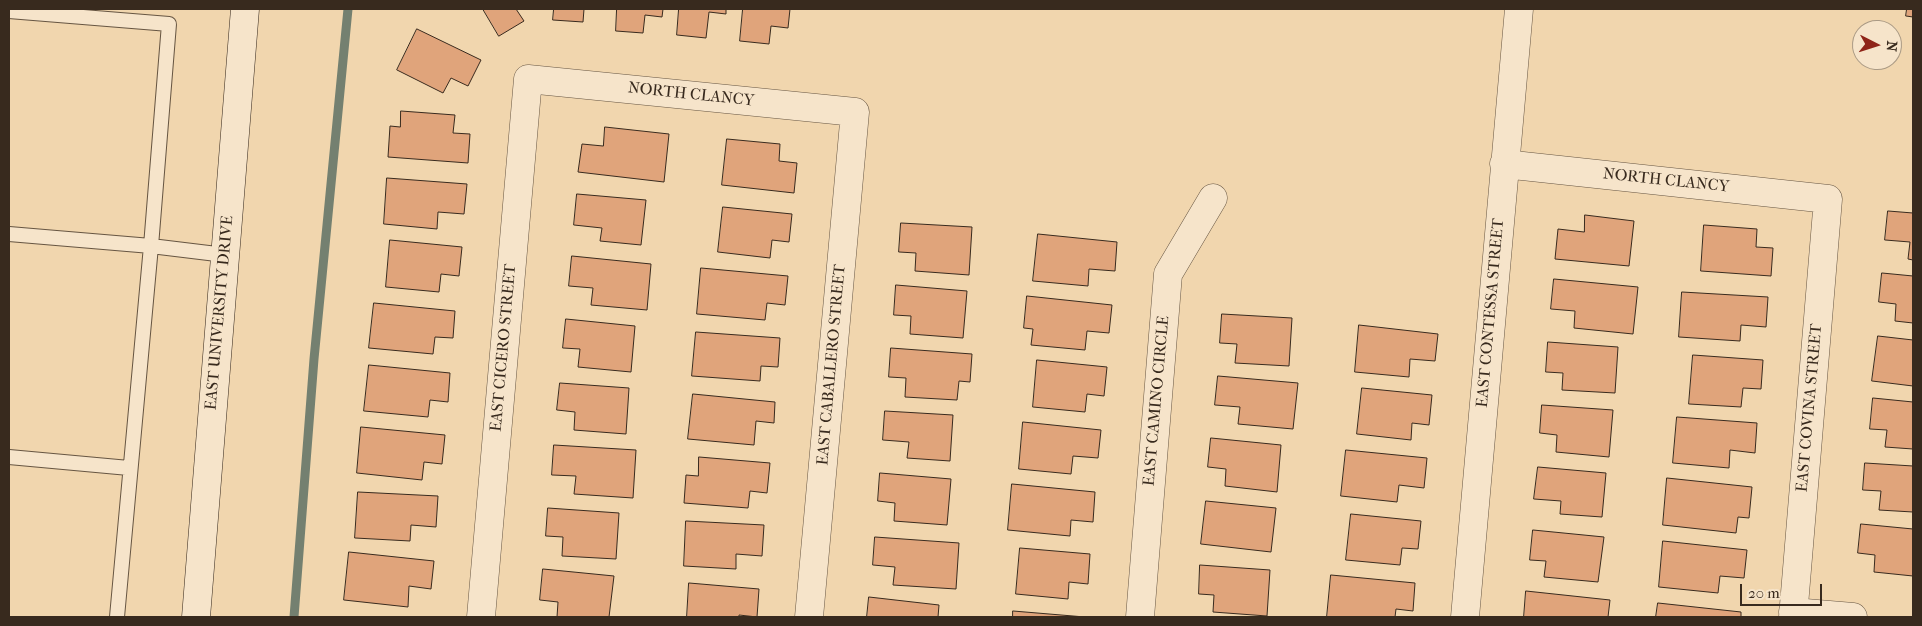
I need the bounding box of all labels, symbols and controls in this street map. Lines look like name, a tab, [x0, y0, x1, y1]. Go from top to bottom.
north arrow	[1852, 20, 1902, 70]
text: N	[1883, 40, 1900, 52]
street label: NORTH CLANCY	[627, 79, 755, 111]
street label: NORTH CLANCY	[1602, 165, 1730, 197]
street label: EAST UNIVERSITY DRIVE	[202, 215, 238, 411]
street label: EAST CONTESSA STREET	[1473, 218, 1509, 408]
street label: EAST CICERO STREET	[487, 263, 521, 433]
street label: EAST CABALLERO STREET	[814, 264, 850, 466]
street label: EAST CAMINO CIRCLE	[1140, 315, 1174, 487]
street label: EAST COVINA STREET	[1793, 323, 1827, 493]
scale bar	[1742, 574, 1824, 606]
text: 20 m	[1748, 584, 1780, 602]

